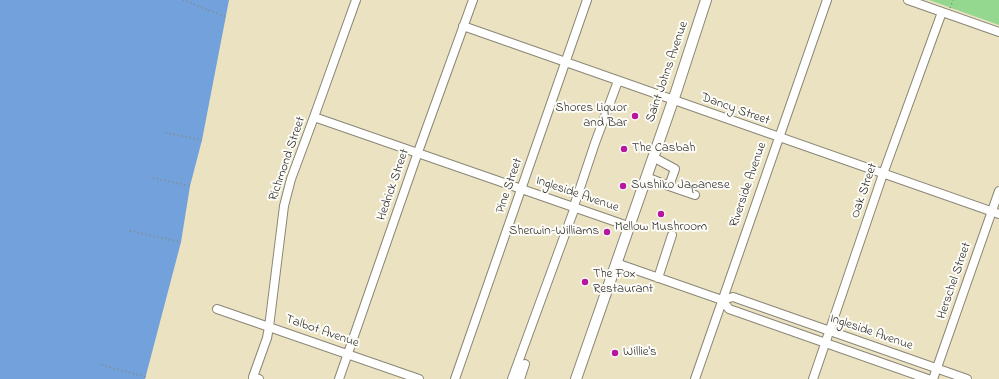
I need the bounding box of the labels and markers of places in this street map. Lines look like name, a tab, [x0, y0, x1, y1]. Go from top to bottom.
place label: Shores Liquor and Bar	[555, 101, 627, 132]
marker: Shores Liquor and Bar	[630, 111, 640, 121]
place label: The Casbah	[632, 141, 696, 157]
marker: The Casbah	[619, 144, 629, 154]
place label: Sushiko Japanese	[631, 178, 730, 194]
marker: Sushiko Japanese	[618, 181, 628, 191]
marker: Mellow Mushroom	[656, 209, 666, 219]
place label: Mellow Mushroom	[615, 220, 707, 236]
place label: Sherwin-Williams	[509, 224, 599, 240]
marker: Sherwin-Williams	[602, 227, 612, 237]
place label: The Fox Restaurant	[593, 267, 653, 298]
marker: The Fox Restaurant	[580, 277, 590, 287]
place label: Willie's	[623, 345, 657, 361]
marker: Willie's	[610, 348, 620, 358]

